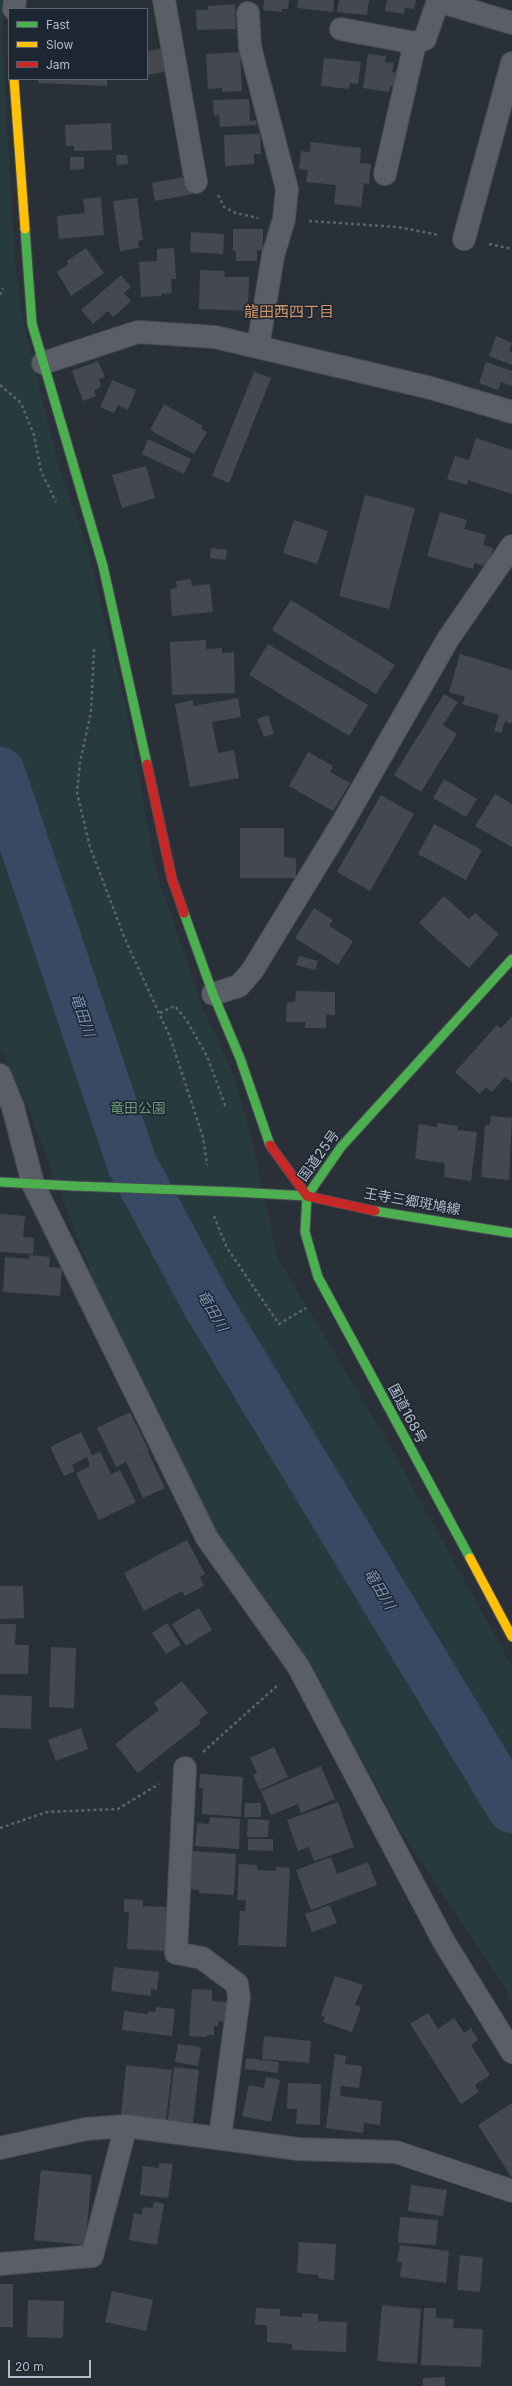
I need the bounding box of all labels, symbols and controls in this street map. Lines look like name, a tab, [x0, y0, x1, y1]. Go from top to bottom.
legend	[8, 8, 148, 80]
text: Fast	[46, 17, 70, 32]
text: Slow	[46, 37, 73, 52]
text: Jam	[46, 57, 70, 72]
district label: 龍田西四丁目	[244, 303, 334, 321]
water label: 竜田川	[66, 991, 98, 1039]
park label: 竜田公園	[110, 1101, 166, 1117]
street label: 国道25号	[295, 1127, 343, 1185]
street label: 王寺三郷斑鳩線	[362, 1185, 462, 1219]
water label: 竜田川	[193, 1287, 231, 1335]
street label: 国道168号	[384, 1381, 430, 1447]
water label: 竜田川	[360, 1565, 398, 1613]
scale bar	[10, 2352, 93, 2378]
text: 20 m	[15, 2359, 44, 2374]

